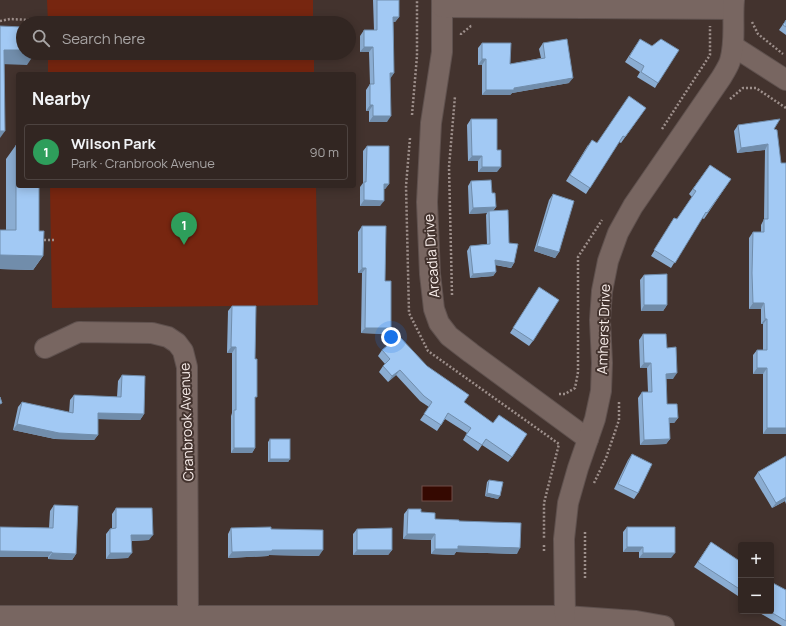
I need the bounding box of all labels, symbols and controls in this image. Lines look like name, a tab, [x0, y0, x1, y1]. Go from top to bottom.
search box	[16, 16, 356, 60]
icon: search	[30, 27, 52, 49]
text: Search here	[62, 28, 145, 49]
text: Nearby	[32, 87, 90, 110]
text: Wilson Park	[71, 133, 156, 154]
text: 1	[43, 143, 49, 161]
text: 90 m	[309, 143, 339, 161]
text: Park · Cranbrook Avenue	[71, 154, 215, 172]
pin: 1	[171, 212, 197, 245]
street label: Arcadia Drive	[419, 213, 443, 299]
street label: Amherst Drive	[592, 283, 614, 375]
your location	[381, 327, 401, 347]
street label: Cranbrook Avenue	[174, 363, 198, 481]
map controls	[738, 542, 774, 614]
button: +	[738, 542, 774, 578]
button: −	[738, 578, 774, 614]

